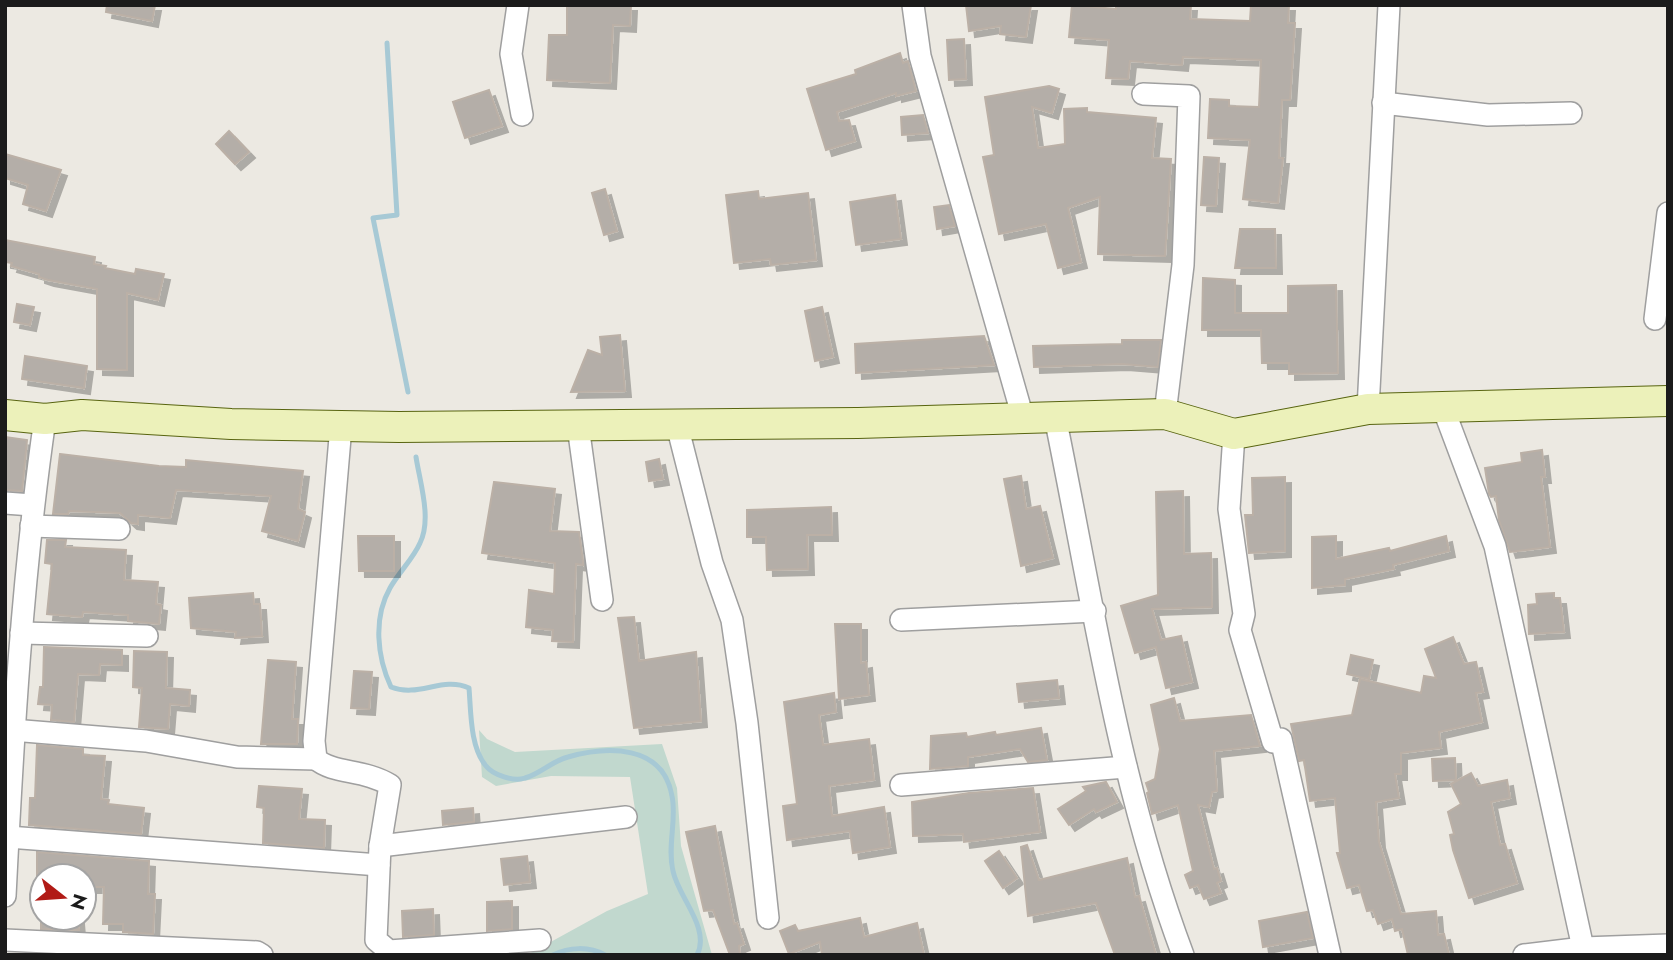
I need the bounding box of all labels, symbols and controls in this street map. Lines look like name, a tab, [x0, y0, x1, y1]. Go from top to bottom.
north arrow	[28, 862, 98, 932]
text: N	[64, 891, 94, 913]

